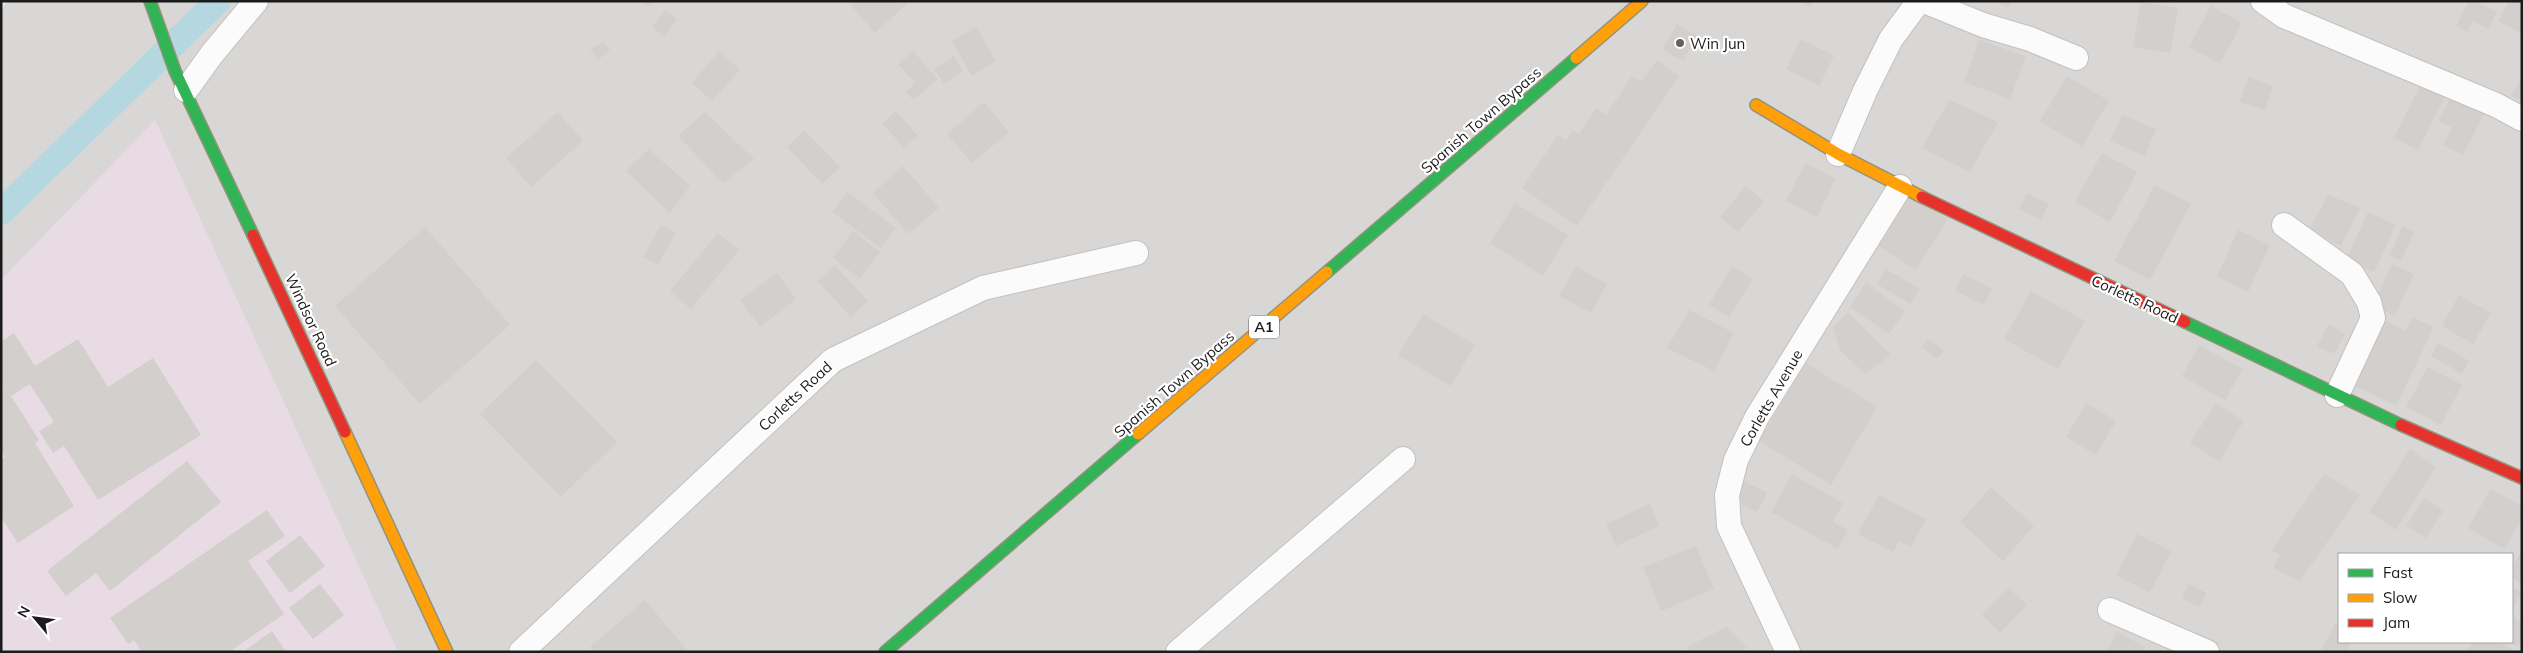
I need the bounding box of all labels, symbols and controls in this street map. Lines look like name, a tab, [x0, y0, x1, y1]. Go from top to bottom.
place label: Win Jun	[1690, 34, 1745, 53]
marker: Win Jun	[1674, 37, 1686, 49]
street label: Spanish Town Bypass	[1417, 63, 1545, 177]
street label: Windsor Road	[281, 271, 341, 369]
street label: Corletts Road	[2088, 271, 2182, 327]
road number: A1	[1249, 316, 1279, 338]
street label: Spanish Town Bypass	[1110, 327, 1238, 441]
street label: Corletts Avenue	[1735, 346, 1807, 450]
street label: Corletts Road	[754, 357, 836, 435]
legend	[2338, 553, 2513, 643]
text: Fast	[2383, 563, 2413, 582]
text: Slow	[2383, 588, 2417, 607]
north arrow	[10, 593, 60, 643]
text: N	[13, 603, 34, 621]
text: Jam	[2383, 613, 2410, 632]

